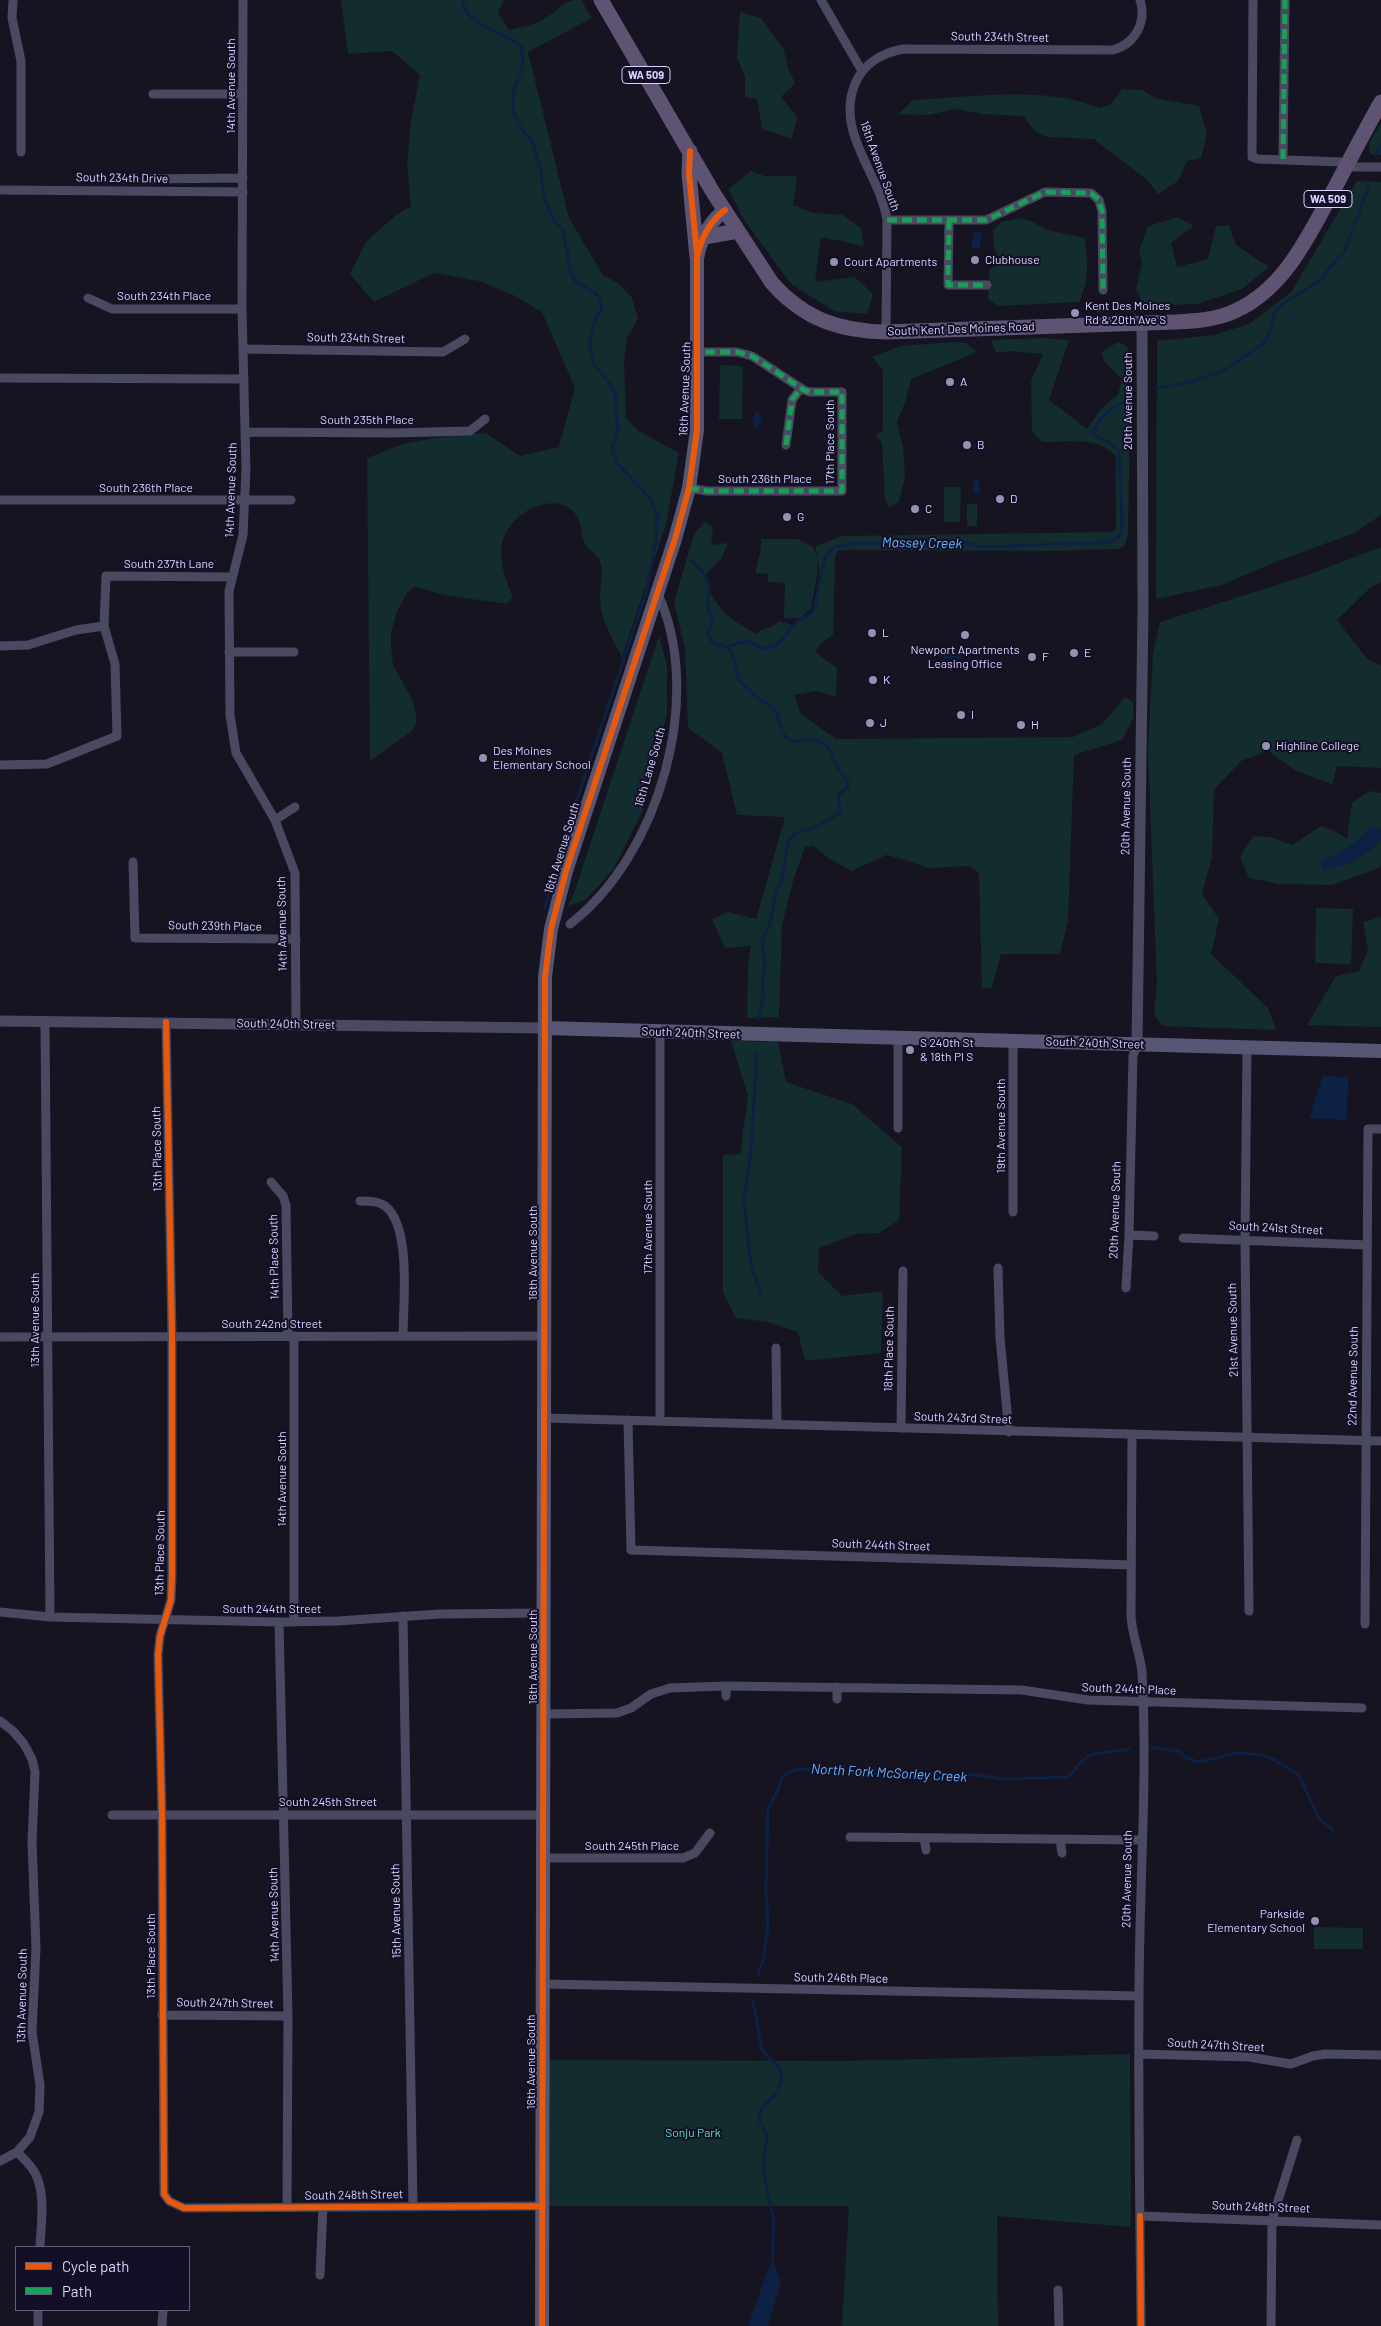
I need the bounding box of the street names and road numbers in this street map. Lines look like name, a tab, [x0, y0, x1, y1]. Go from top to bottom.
street label: South 234th Street	[951, 29, 1049, 45]
street label: 14th Avenue South	[224, 38, 238, 134]
road number: WA 509	[622, 66, 670, 84]
street label: 18th Avenue South	[857, 119, 903, 213]
street label: South 234th Drive	[76, 170, 168, 186]
road number: WA 509	[1304, 190, 1352, 208]
street label: South 234th Place	[117, 289, 211, 303]
street label: South Kent Des Moines Road	[887, 319, 1035, 339]
street label: South 234th Street	[307, 330, 405, 346]
street label: 16th Avenue South	[676, 341, 694, 437]
street label: 20th Avenue South	[1121, 352, 1135, 450]
street label: 17th Place South	[823, 400, 837, 484]
street label: South 235th Place	[320, 413, 414, 427]
street label: 14th Avenue South	[222, 442, 240, 538]
street label: South 236th Place	[718, 472, 812, 486]
street label: South 236th Place	[99, 481, 193, 495]
street label: South 237th Lane	[124, 557, 214, 571]
street label: 16th Lane South	[632, 725, 668, 809]
street label: 20th Avenue South	[1118, 757, 1134, 855]
street label: 16th Avenue South	[541, 800, 583, 896]
street label: 14th Avenue South	[274, 876, 290, 972]
street label: South 239th Place	[168, 918, 262, 934]
street label: South 240th Street	[236, 1016, 336, 1032]
street label: South 240th Street	[641, 1024, 741, 1042]
street label: South 240th Street	[1045, 1034, 1145, 1052]
street label: 19th Avenue South	[994, 1078, 1008, 1174]
street label: 13th Place South	[149, 1106, 165, 1192]
street label: 20th Avenue South	[1106, 1161, 1124, 1259]
street label: 17th Avenue South	[641, 1180, 655, 1274]
street label: 16th Avenue South	[526, 1206, 540, 1300]
street label: 14th Place South	[266, 1214, 282, 1300]
street label: South 241st Street	[1228, 1218, 1324, 1238]
street label: 13th Avenue South	[28, 1273, 42, 1367]
street label: 21st Avenue South	[1225, 1283, 1241, 1377]
street label: 18th Place South	[881, 1306, 897, 1392]
street label: South 242nd Street	[222, 1317, 322, 1331]
street label: 22nd Avenue South	[1345, 1326, 1361, 1426]
street label: South 243rd Street	[914, 1409, 1012, 1427]
street label: 14th Avenue South	[275, 1431, 289, 1527]
street label: 13th Place South	[152, 1510, 168, 1596]
street label: South 244th Street	[831, 1536, 931, 1554]
street label: South 244th Street	[223, 1602, 321, 1616]
street label: 16th Avenue South	[526, 1610, 540, 1704]
street label: South 244th Place	[1081, 1680, 1177, 1698]
street label: South 245th Street	[279, 1795, 377, 1809]
street label: 20th Avenue South	[1119, 1830, 1135, 1928]
street label: South 245th Place	[585, 1839, 679, 1853]
street label: 15th Avenue South	[388, 1863, 404, 1959]
street label: 14th Avenue South	[266, 1867, 282, 1963]
street label: 13th Place South	[144, 1913, 158, 1999]
street label: 13th Avenue South	[14, 1948, 30, 2044]
street label: South 246th Place	[794, 1970, 888, 1986]
street label: South 247th Street	[176, 1995, 274, 2011]
street label: 16th Avenue South	[524, 2015, 538, 2109]
street label: South 247th Street	[1167, 2035, 1265, 2055]
street label: South 248th Street	[305, 2187, 403, 2203]
street label: South 248th Street	[1212, 2198, 1310, 2216]

